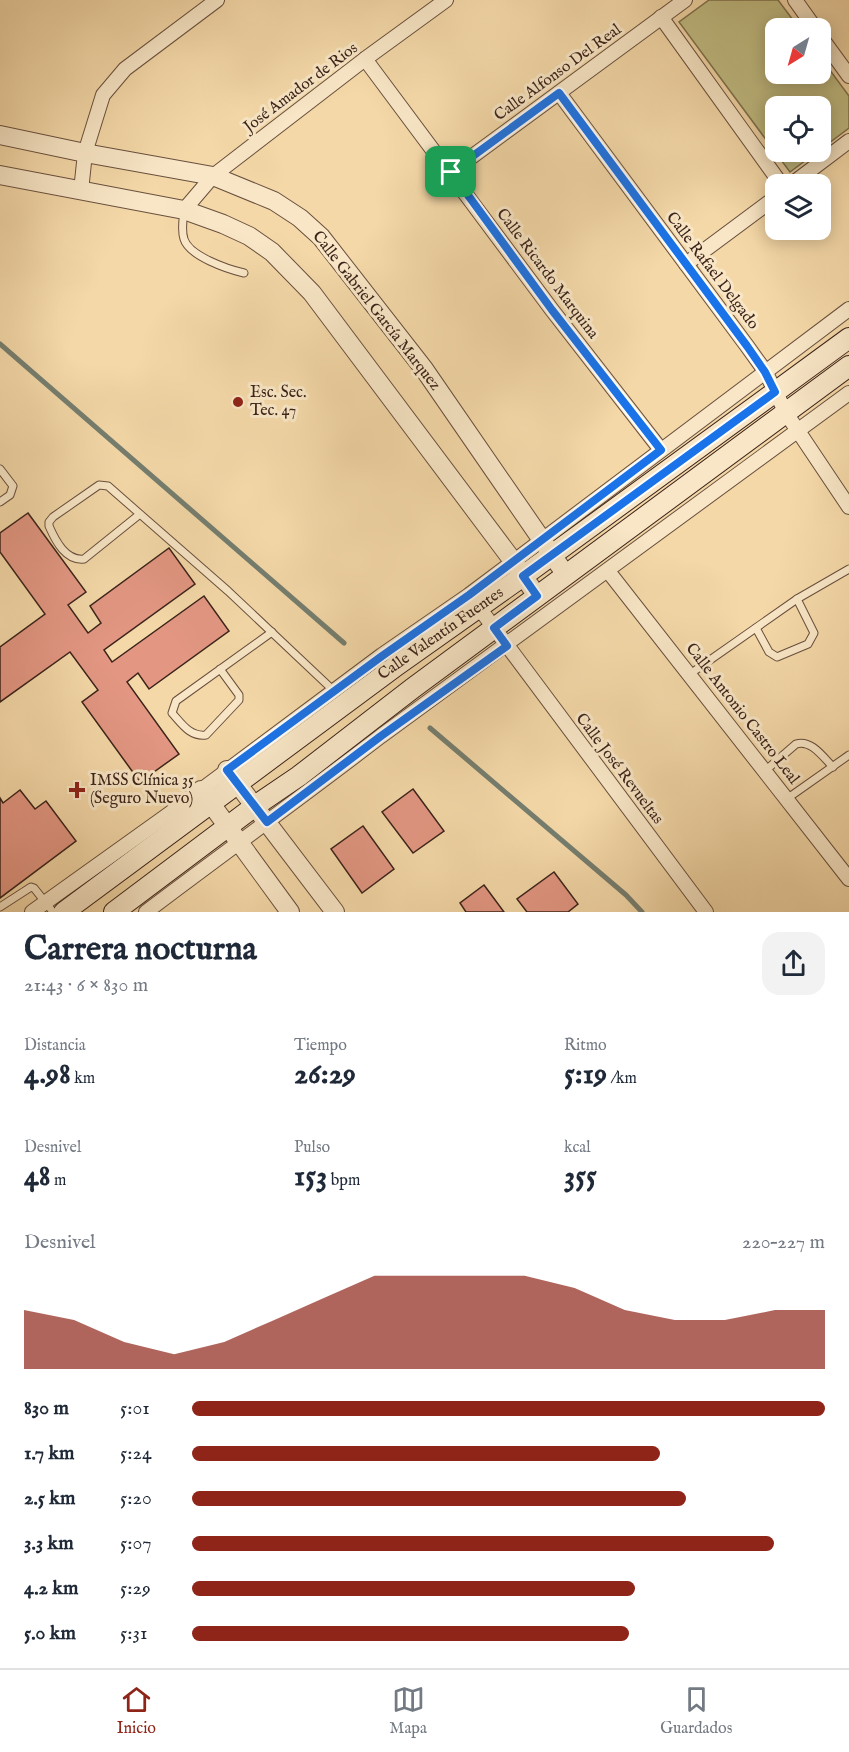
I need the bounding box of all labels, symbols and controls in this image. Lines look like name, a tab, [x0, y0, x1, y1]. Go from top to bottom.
north arrow	[765, 18, 831, 84]
map controls	[765, 18, 831, 240]
street label: Calle Alfonso Del Real	[490, 20, 626, 126]
street label: José Amador de Rios	[238, 38, 362, 139]
button: locate	[765, 96, 831, 162]
pin	[425, 146, 476, 197]
icon: arrive	[434, 155, 467, 188]
button: layers	[765, 174, 831, 240]
street label: Calle Ricardo Marquina	[491, 205, 603, 343]
street label: Calle Rafael Delgado	[661, 208, 763, 334]
street label: Calle Gabriel García Marquez	[307, 227, 445, 395]
place label: Esc. Sec. Tec. 47	[250, 383, 306, 421]
marker: Esc. Sec. Tec. 47	[231, 395, 245, 409]
street label: Calle Valentín Fuentes	[374, 583, 508, 685]
street label: Calle Antonio Castro Leal	[681, 639, 804, 789]
street label: Calle José Revueltas	[571, 710, 667, 829]
place label: IMSS Clínica 35 (Seguro Nuevo)	[90, 771, 194, 809]
marker: IMSS Clínica 35 (Seguro Nuevo)	[68, 781, 86, 799]
text: Carrera nocturna	[24, 929, 257, 971]
button: share	[762, 932, 825, 995]
text: 21:43 · 6 × 830 m	[24, 973, 148, 998]
text: Distancia	[24, 1036, 86, 1056]
text: Tiempo	[294, 1036, 347, 1056]
text: Ritmo	[564, 1036, 607, 1056]
text: 4.98	[24, 1056, 71, 1094]
text: 26:29	[294, 1056, 356, 1094]
text: 5:19	[564, 1056, 607, 1094]
text: km	[71, 1069, 95, 1089]
text: /km	[607, 1069, 637, 1089]
text: Desnivel	[24, 1138, 81, 1158]
text: Pulso	[294, 1138, 330, 1158]
text: kcal	[564, 1138, 591, 1158]
text: 48	[24, 1158, 50, 1196]
text: 153	[294, 1158, 327, 1196]
text: 355	[564, 1158, 597, 1196]
text: m	[50, 1171, 66, 1191]
text: bpm	[327, 1171, 360, 1191]
text: Desnivel	[24, 1230, 96, 1255]
text: 220–227 m	[742, 1230, 825, 1255]
text: 830 m	[24, 1396, 69, 1421]
text: 5:01	[120, 1396, 150, 1421]
text: 1.7 km	[24, 1441, 75, 1466]
text: 5:24	[120, 1441, 152, 1466]
text: 2.5 km	[24, 1486, 75, 1511]
text: 5:20	[120, 1486, 152, 1511]
text: 3.3 km	[24, 1531, 74, 1556]
text: 5:07	[120, 1531, 152, 1556]
text: 4.2 km	[24, 1576, 78, 1601]
text: 5:29	[120, 1576, 151, 1601]
text: 5.0 km	[24, 1621, 76, 1646]
text: 5:31	[120, 1621, 147, 1646]
tab: Inicio	[117, 1683, 156, 1739]
tab: Mapa	[389, 1683, 427, 1739]
tab: Guardados	[660, 1683, 732, 1739]

